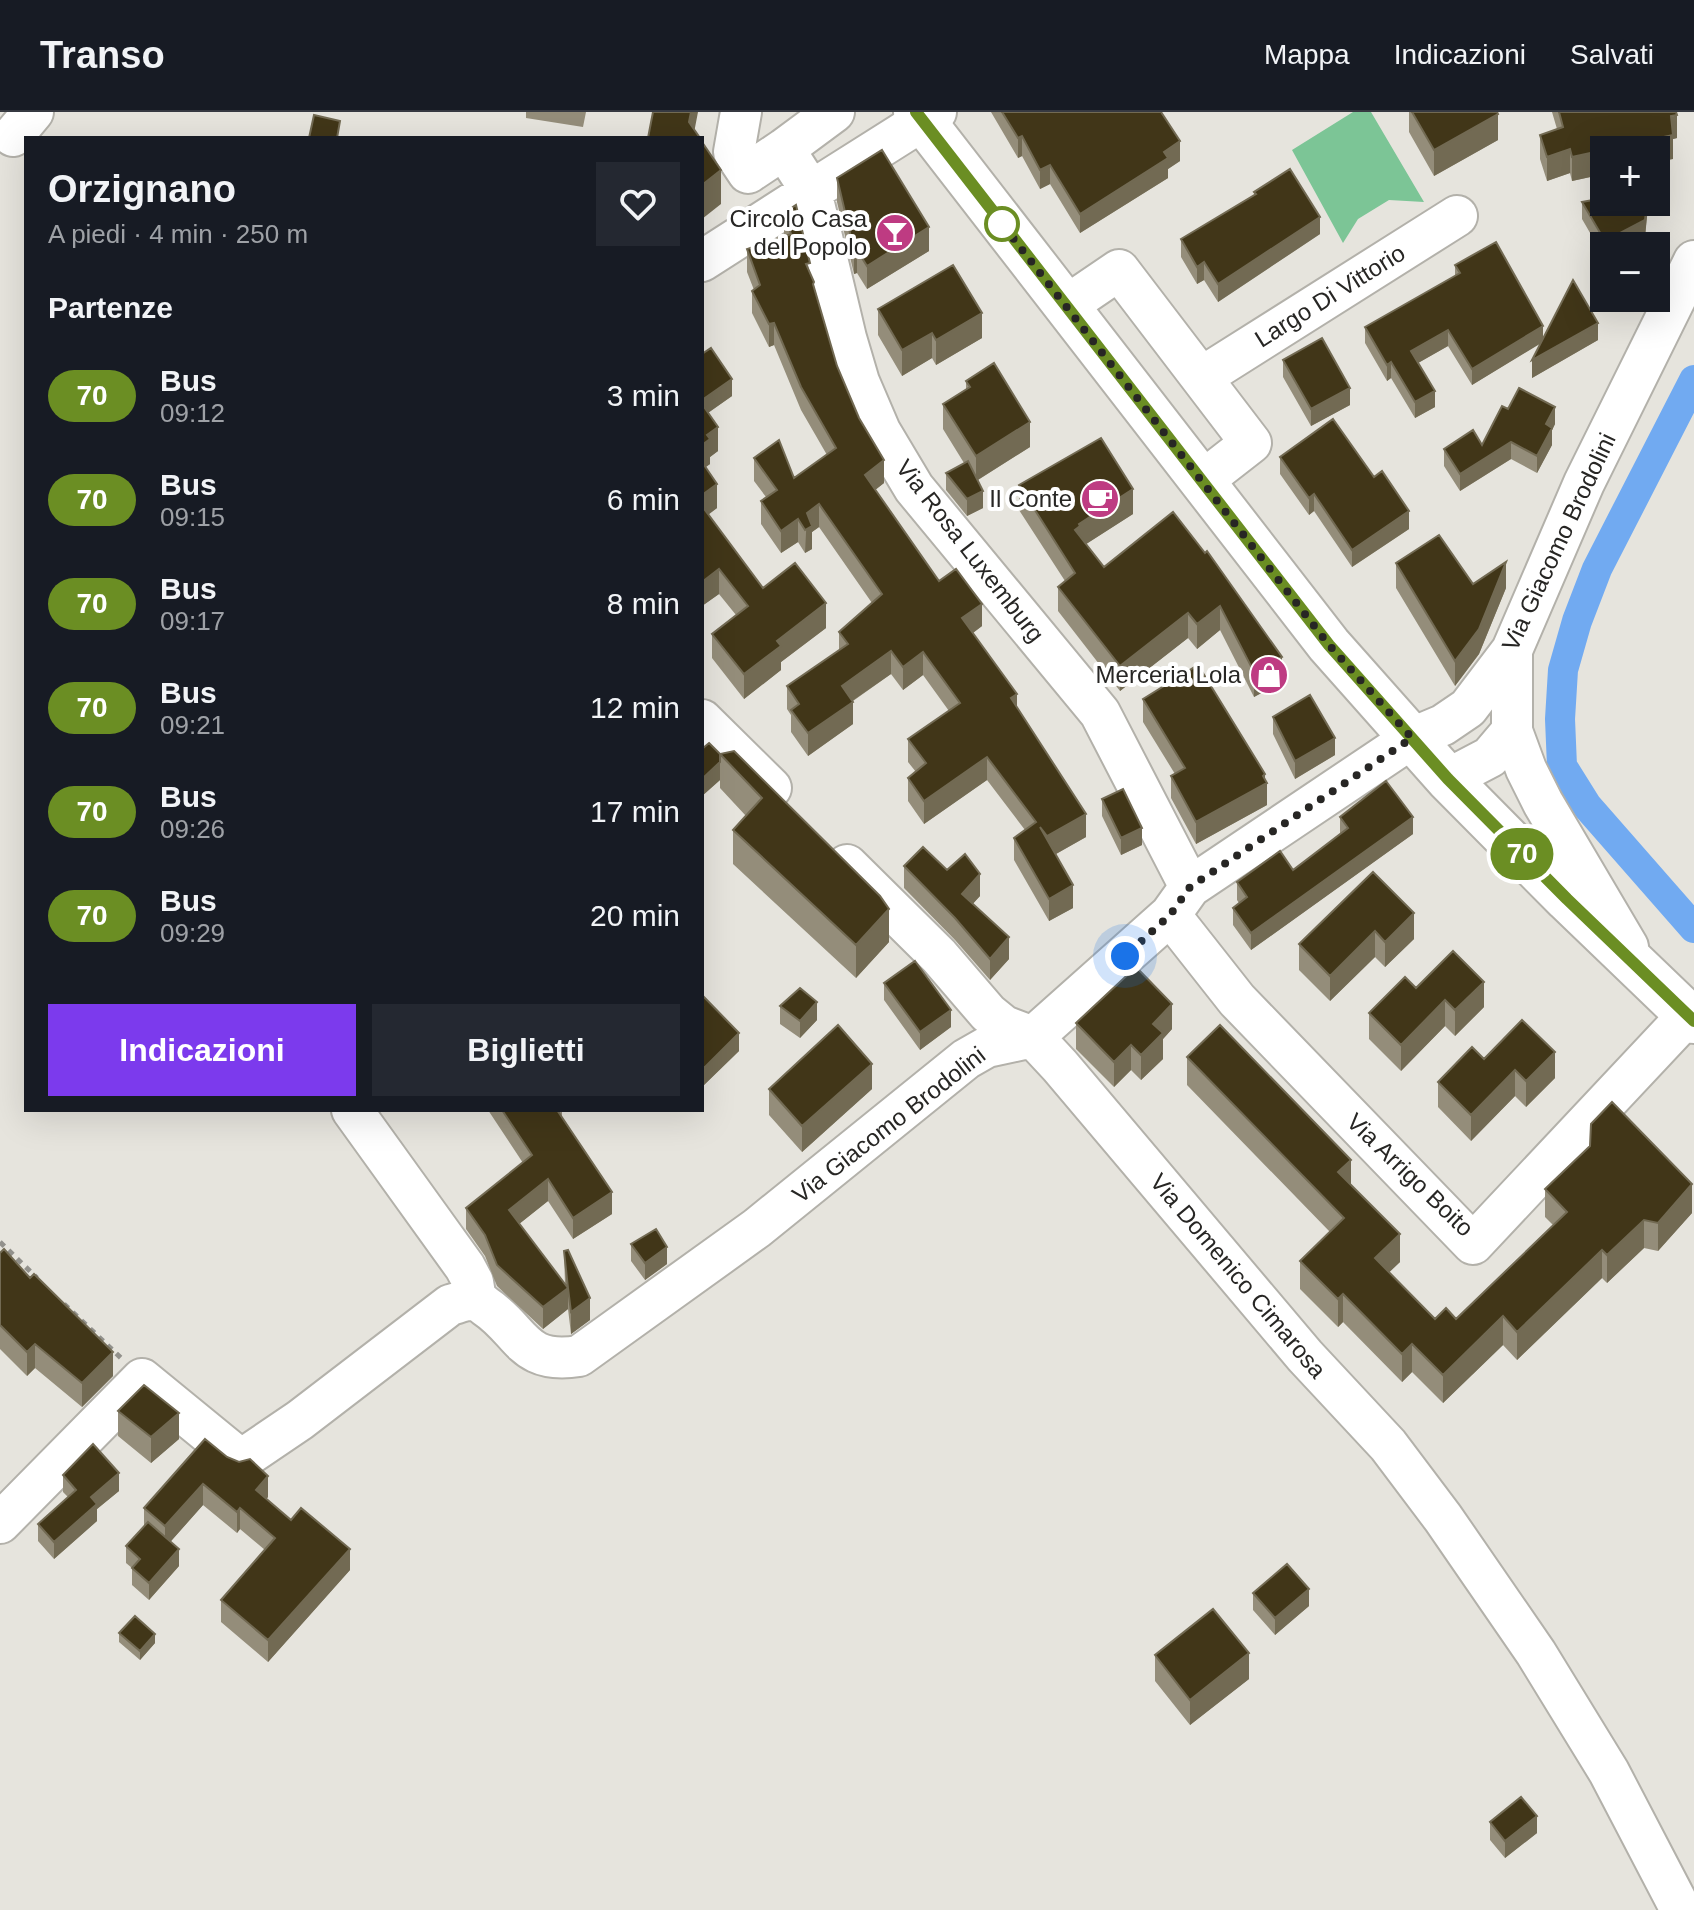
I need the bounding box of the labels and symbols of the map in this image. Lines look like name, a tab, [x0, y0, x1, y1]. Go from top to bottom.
place label: Circolo Casa del Popolo	[730, 205, 868, 260]
unlabelled marker	[985, 207, 1019, 241]
bar icon: Circolo Casa del Popolo	[874, 212, 916, 254]
street label: Largo Di Vittorio	[1250, 239, 1410, 353]
street label: Via Giacomo Brodolini	[1496, 429, 1621, 655]
street label: Via Rosa Luxemburg	[891, 454, 1050, 647]
cafe icon: Il Conte	[1079, 478, 1121, 520]
place label: Il Conte	[989, 485, 1072, 512]
shop icon: Merceria Lola	[1248, 654, 1290, 696]
place label: Merceria Lola	[1096, 661, 1242, 688]
line badge: 70	[1486, 828, 1558, 880]
your location	[1105, 936, 1145, 976]
street label: Via Giacomo Brodolini	[787, 1041, 990, 1208]
street label: Via Arrigo Boito	[1342, 1108, 1479, 1242]
street label: Via Domenico Cimarosa	[1145, 1168, 1332, 1384]

